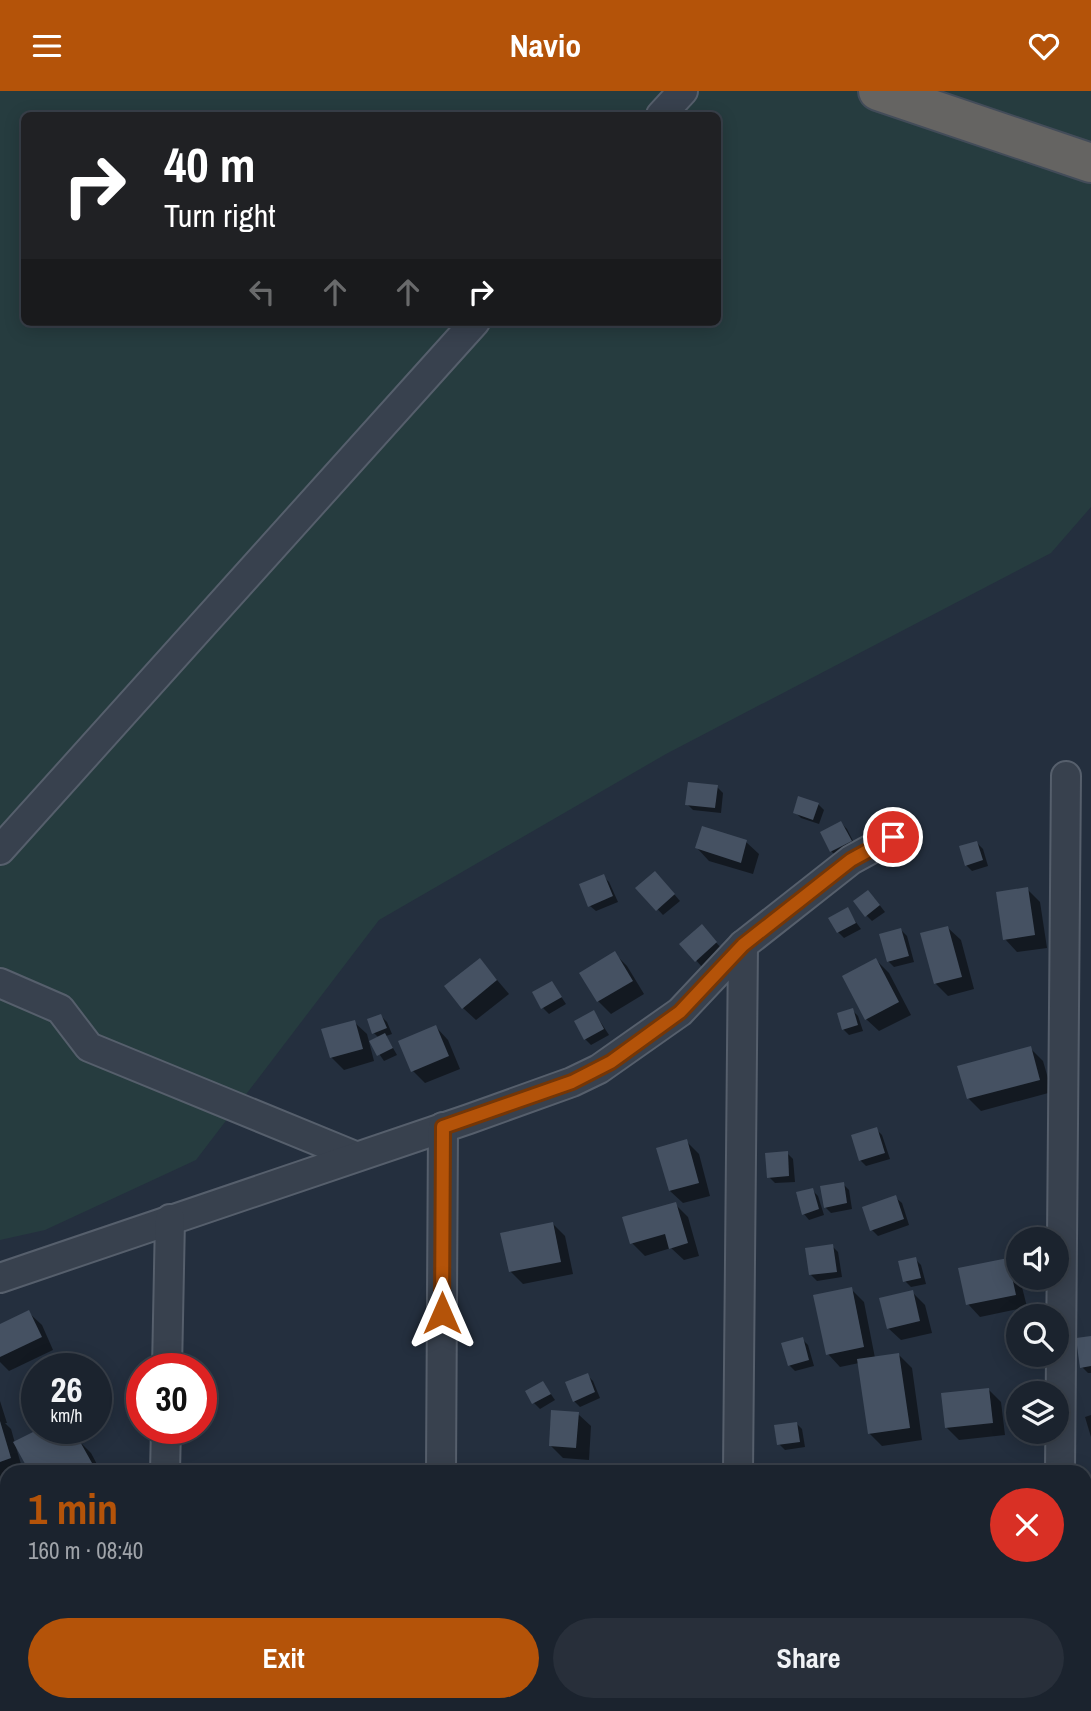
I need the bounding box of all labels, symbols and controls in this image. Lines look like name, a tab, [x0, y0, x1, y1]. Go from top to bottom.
text: Navio	[510, 24, 581, 67]
icon: menu	[28, 27, 66, 65]
icon: heart	[1025, 27, 1063, 65]
text: 40 m	[164, 131, 256, 197]
icon: right	[49, 140, 140, 231]
text: Turn right	[164, 194, 276, 237]
icon: left	[243, 273, 281, 311]
icon: ahead	[316, 273, 354, 311]
icon: ahead	[389, 273, 427, 311]
icon: right	[462, 273, 500, 311]
pin	[863, 807, 923, 867]
icon: arrive	[874, 818, 912, 856]
map controls	[1006, 1227, 1069, 1444]
button: sound	[1006, 1227, 1069, 1290]
position arrow	[405, 1276, 479, 1350]
button: search	[1006, 1304, 1069, 1367]
speed limit sign: 30	[126, 1353, 217, 1444]
text: 26	[51, 1366, 82, 1413]
button: layers	[1006, 1381, 1069, 1444]
text: km/h	[51, 1403, 83, 1428]
text: 1 min	[28, 1481, 118, 1537]
button: close	[990, 1488, 1064, 1562]
text: 160 m · 08:40	[28, 1535, 143, 1566]
button: Exit	[28, 1618, 539, 1698]
button: Share	[553, 1618, 1064, 1698]

